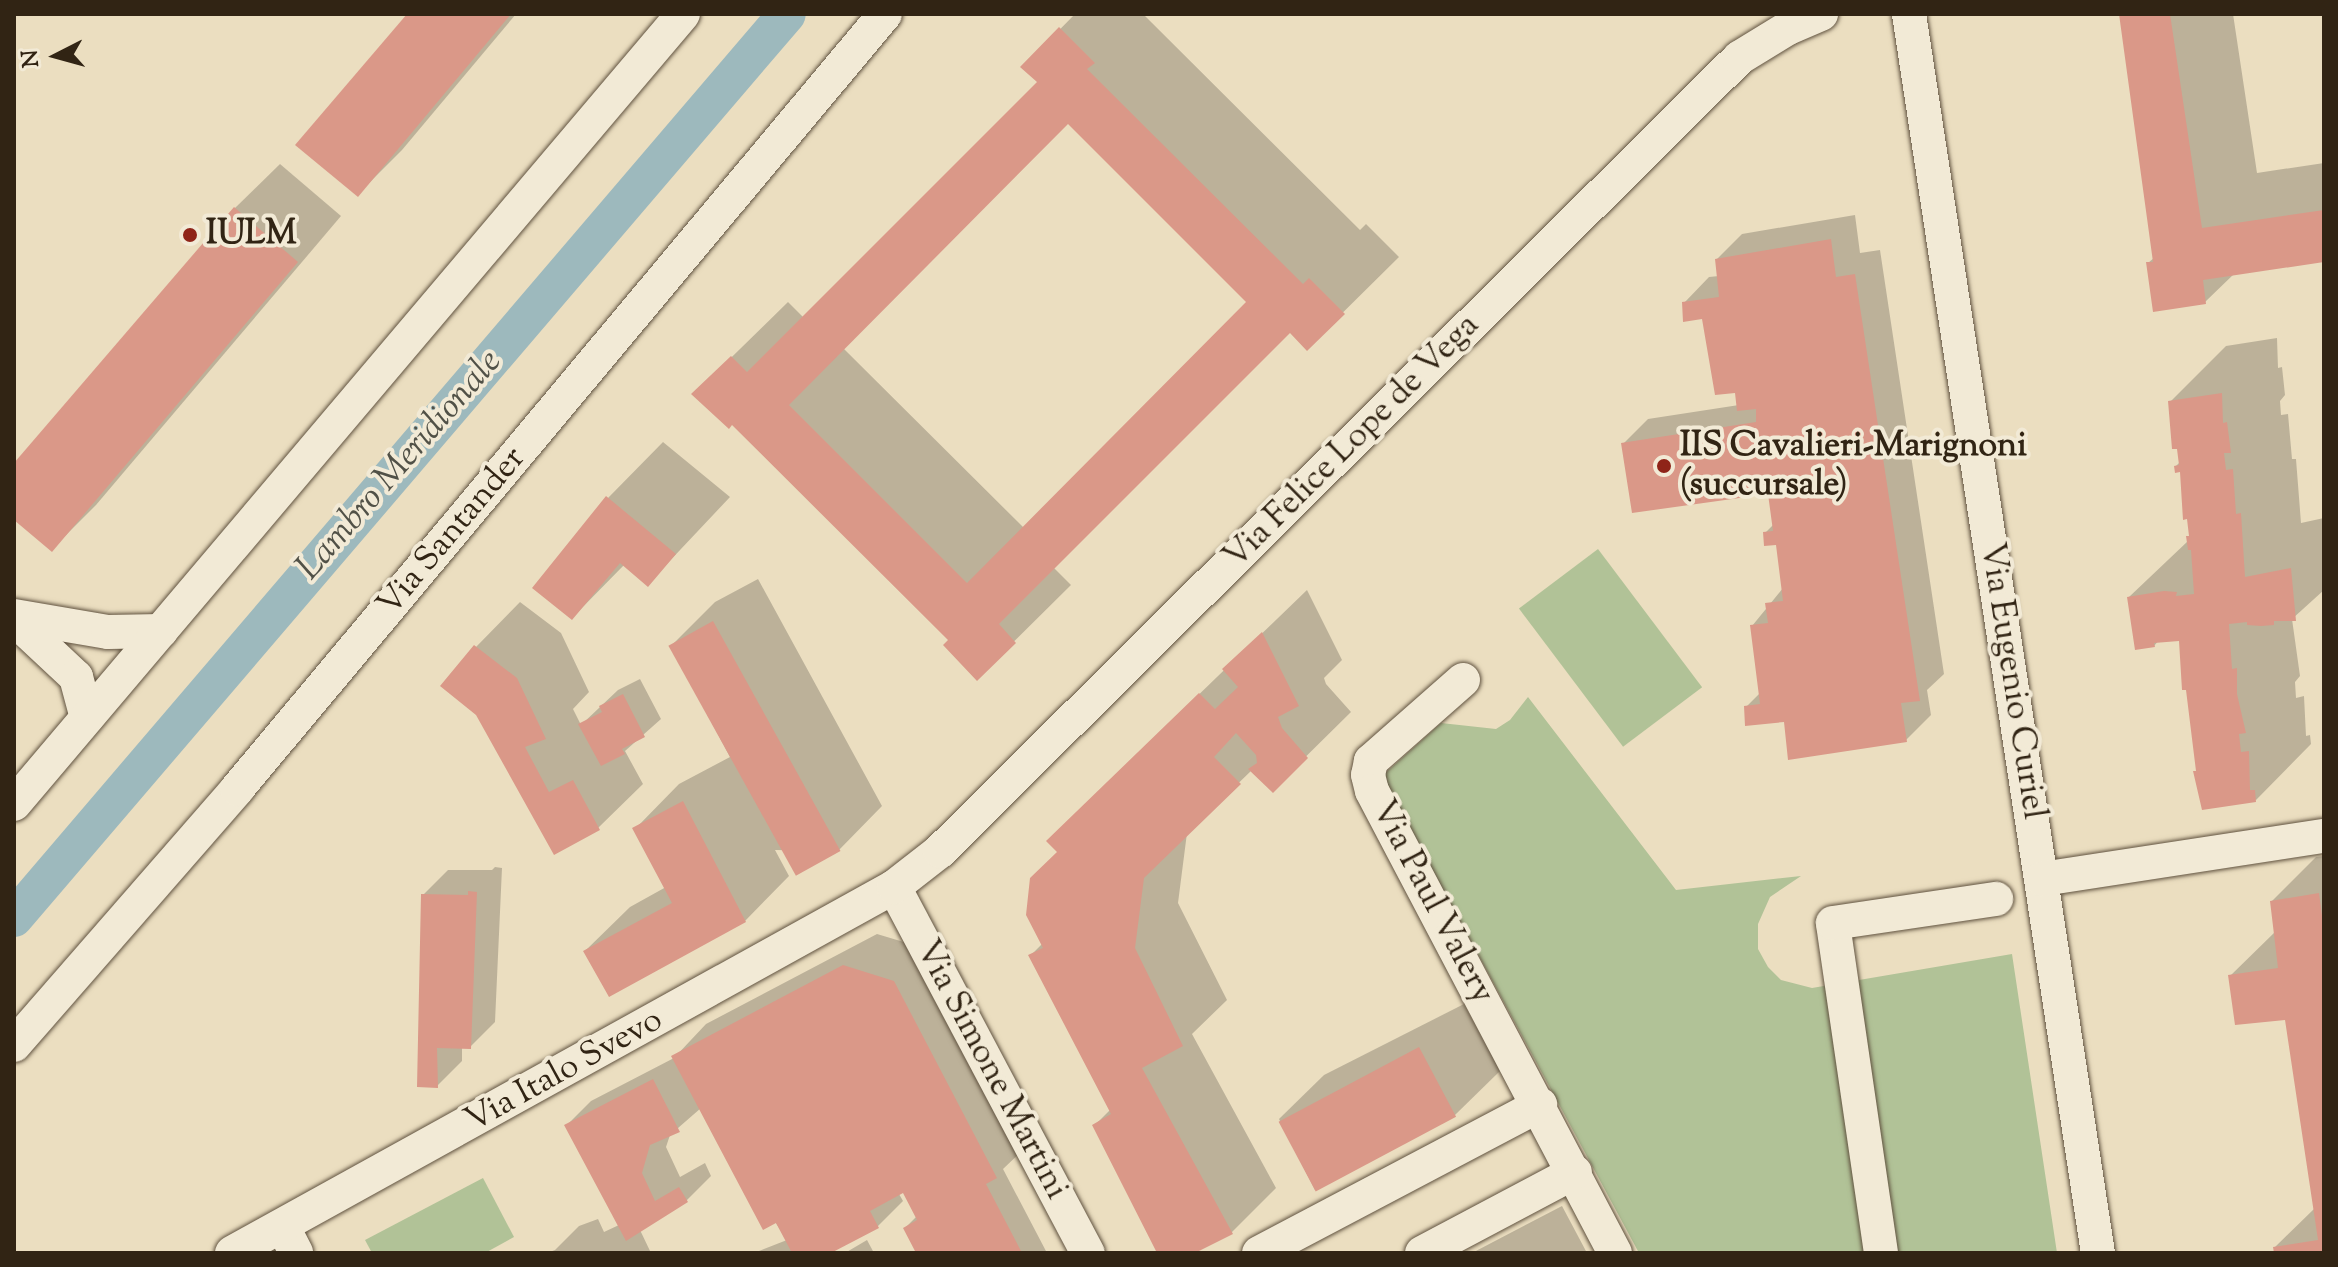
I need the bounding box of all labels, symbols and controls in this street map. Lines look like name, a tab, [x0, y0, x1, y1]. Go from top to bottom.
north arrow	[16, 16, 96, 96]
text: N	[15, 48, 49, 69]
place label: IULM	[206, 215, 297, 255]
marker: IULM	[181, 226, 199, 244]
street label: Via Felice Lope de Vega	[1216, 306, 1488, 578]
water label: Lambro Meridionale	[288, 342, 512, 590]
place label: IIS Cavalieri-Marignoni (succursale)	[1680, 426, 2027, 506]
street label: Via Santander	[369, 439, 535, 625]
marker: IIS Cavalieri-Marignoni (succursale)	[1655, 457, 1673, 475]
street label: Via Eugenio Curiel	[1970, 540, 2054, 822]
street label: Via Paul Valery	[1361, 794, 1503, 1010]
street label: Via Simone Martini	[906, 934, 1076, 1206]
street label: Via Italo Svevo	[458, 1000, 670, 1142]

